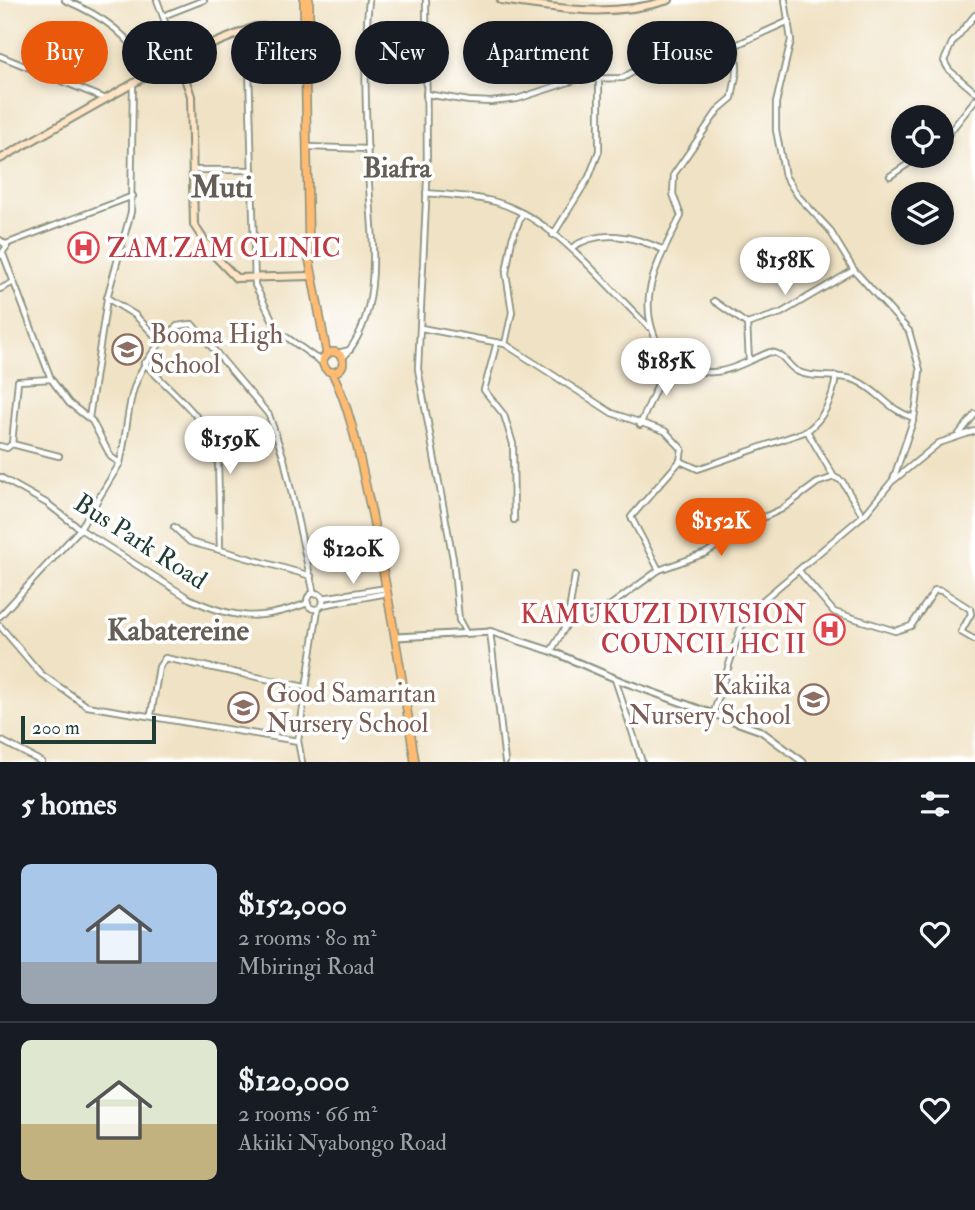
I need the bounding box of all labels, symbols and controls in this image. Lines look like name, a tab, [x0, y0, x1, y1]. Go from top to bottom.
chip: Buy	[21, 21, 108, 84]
chip: Rent	[122, 21, 217, 84]
chip: Filters	[231, 21, 341, 84]
chip: New	[355, 21, 449, 84]
chip: Apartment	[463, 21, 613, 84]
chip: House	[627, 21, 737, 84]
map controls	[891, 105, 954, 245]
button: locate	[891, 105, 954, 168]
district label: Biafra	[363, 151, 433, 186]
district label: Muti	[190, 169, 253, 206]
button: layers	[891, 182, 954, 245]
hospital icon: ZAM.ZAM CLINIC	[67, 231, 101, 265]
place label: ZAM.ZAM CLINIC	[107, 233, 341, 265]
pin: $158K	[736, 238, 834, 297]
text: $158K	[756, 245, 814, 274]
place label: Booma High School	[150, 319, 283, 381]
school or university icon: Booma High School	[110, 332, 144, 366]
pin: $185K	[617, 338, 715, 398]
text: $185K	[637, 346, 695, 375]
pin: $159K	[181, 416, 279, 476]
text: $159K	[200, 424, 260, 453]
street label: Bus Park Road	[68, 487, 213, 597]
pin: $152K	[672, 498, 770, 558]
text: $152K	[692, 506, 750, 535]
pin: $120K	[304, 526, 402, 586]
text: $120K	[323, 534, 383, 563]
place label: KAMUKUZI DIVISION COUNCIL HC II	[520, 599, 807, 661]
district label: Kabatereine	[107, 612, 250, 649]
hospital icon: KAMUKUZI DIVISION COUNCIL HC II	[812, 612, 846, 646]
place label: Kakiika Nursery School	[629, 670, 791, 732]
place label: Good Samaritan Nursery School	[266, 678, 436, 740]
school or university icon: Kakiika Nursery School	[797, 683, 831, 717]
school or university icon: Good Samaritan Nursery School	[226, 691, 260, 725]
scale bar	[21, 713, 156, 745]
text: 200 m	[32, 716, 80, 740]
icon: filters	[916, 785, 954, 823]
text: 5 homes	[21, 786, 117, 823]
text: $152,000	[238, 886, 347, 923]
icon: home	[77, 892, 161, 976]
icon: heart	[916, 915, 954, 953]
text: 2 rooms · 80 m²	[238, 923, 377, 952]
text: Mbiringi Road	[238, 952, 374, 981]
text: $120,000	[238, 1062, 350, 1099]
icon: home	[77, 1068, 161, 1152]
icon: heart	[916, 1091, 954, 1129]
text: 2 rooms · 66 m²	[238, 1099, 377, 1128]
text: Akiiki Nyabongo Road	[238, 1128, 447, 1157]

